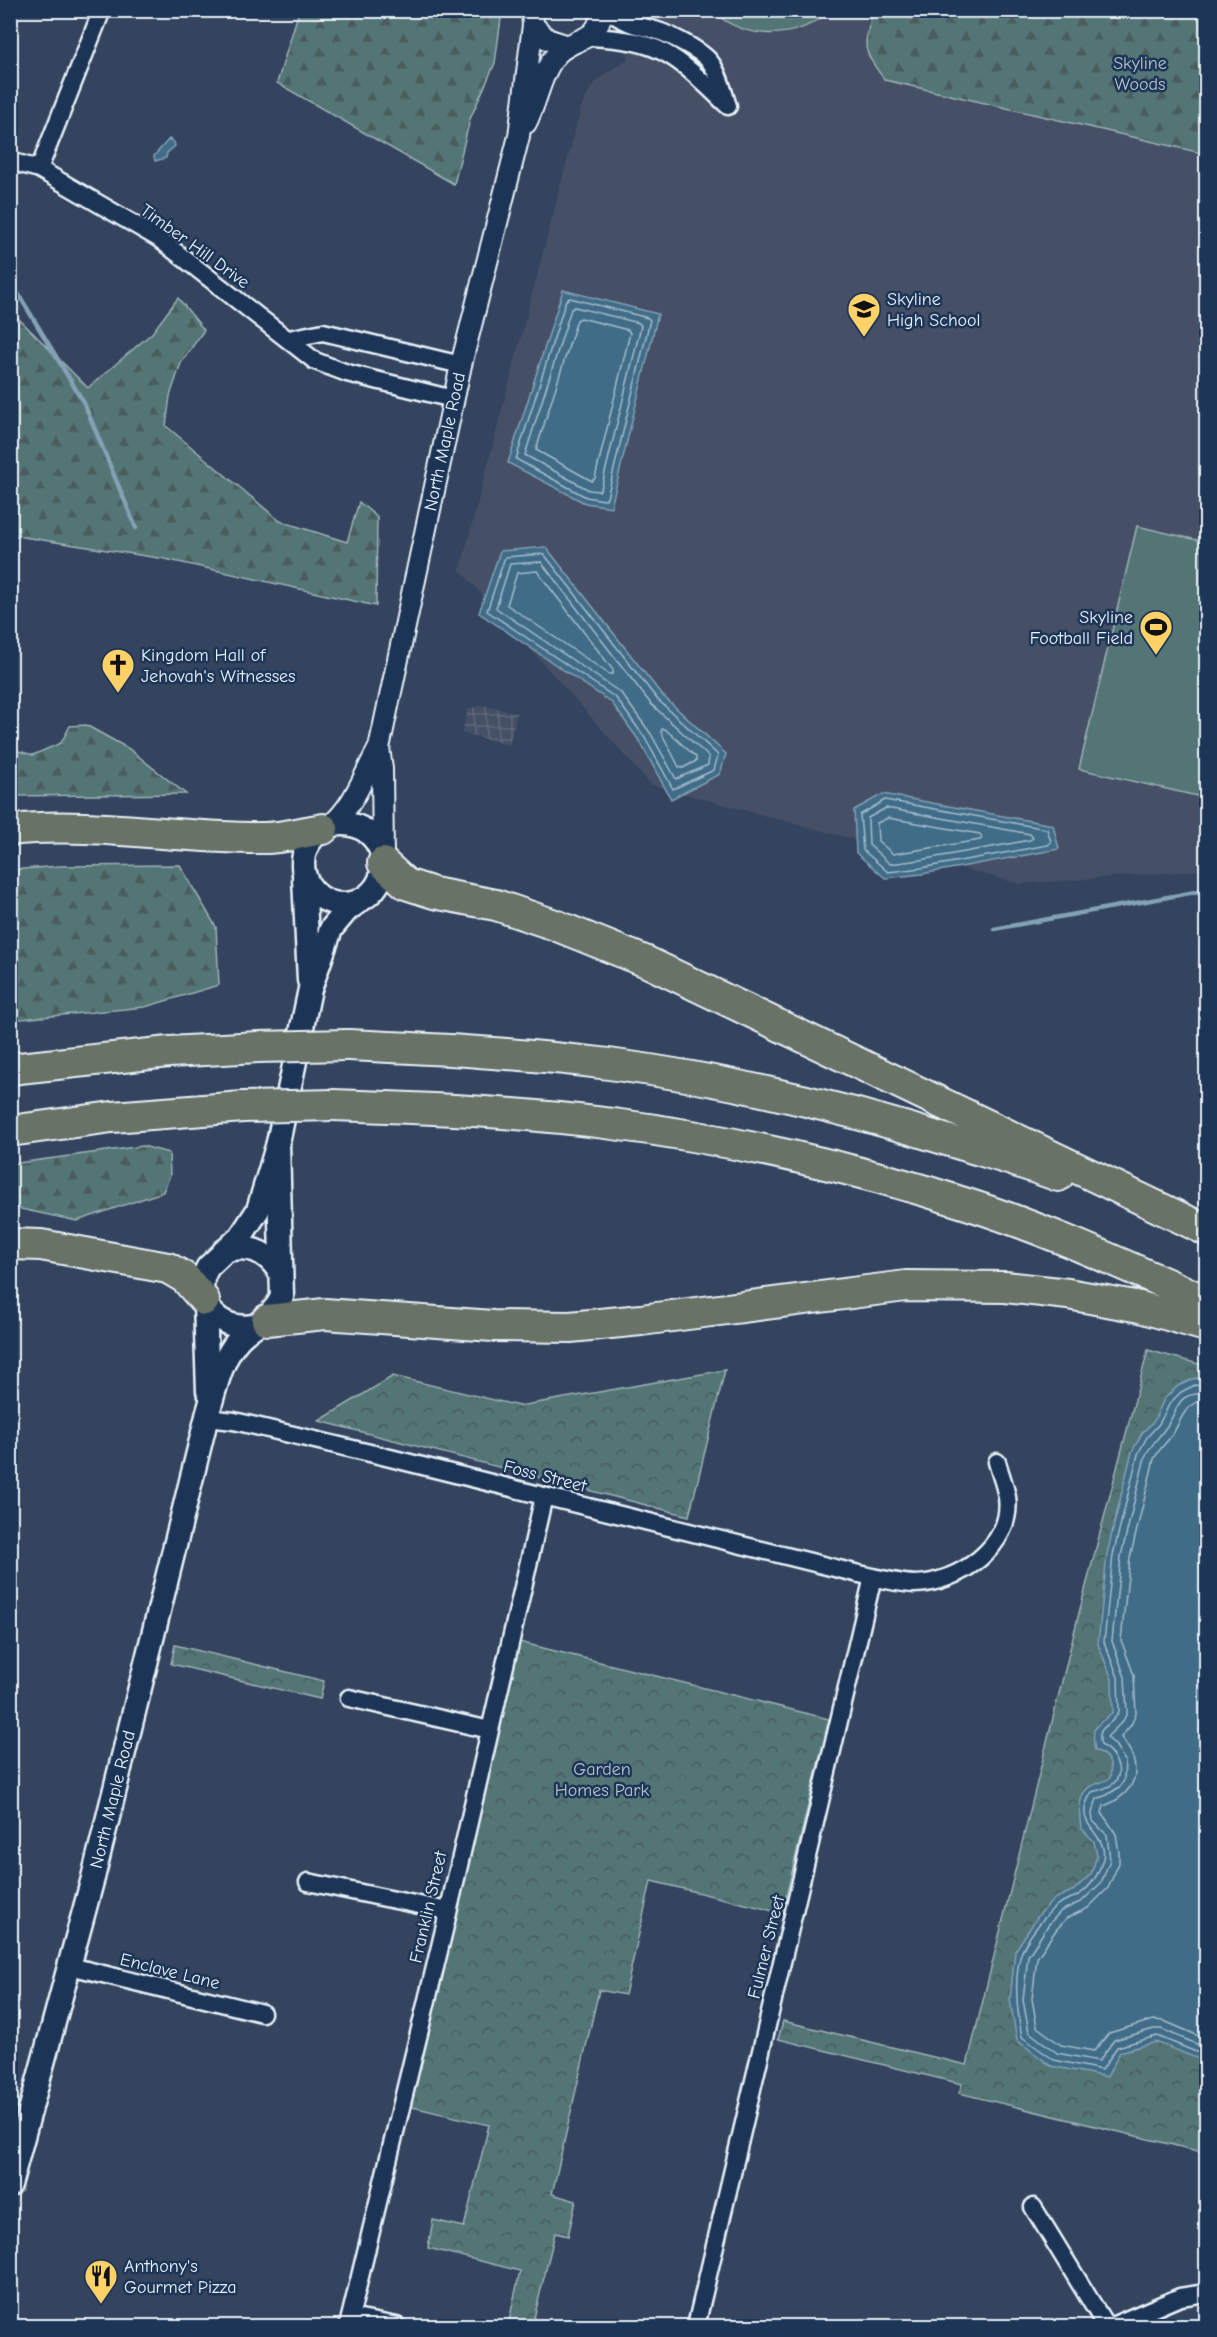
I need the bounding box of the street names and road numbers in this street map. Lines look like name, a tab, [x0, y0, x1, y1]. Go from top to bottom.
street label: Timber Hill Drive	[136, 200, 253, 293]
street label: North Maple Road	[420, 371, 470, 513]
street label: Foss Street	[501, 1456, 589, 1497]
street label: North Maple Road	[86, 1728, 140, 1871]
street label: Franklin Street	[405, 1848, 452, 1965]
street label: Fulmer Street	[744, 1892, 790, 2001]
street label: Enclave Lane	[118, 1949, 222, 1994]

